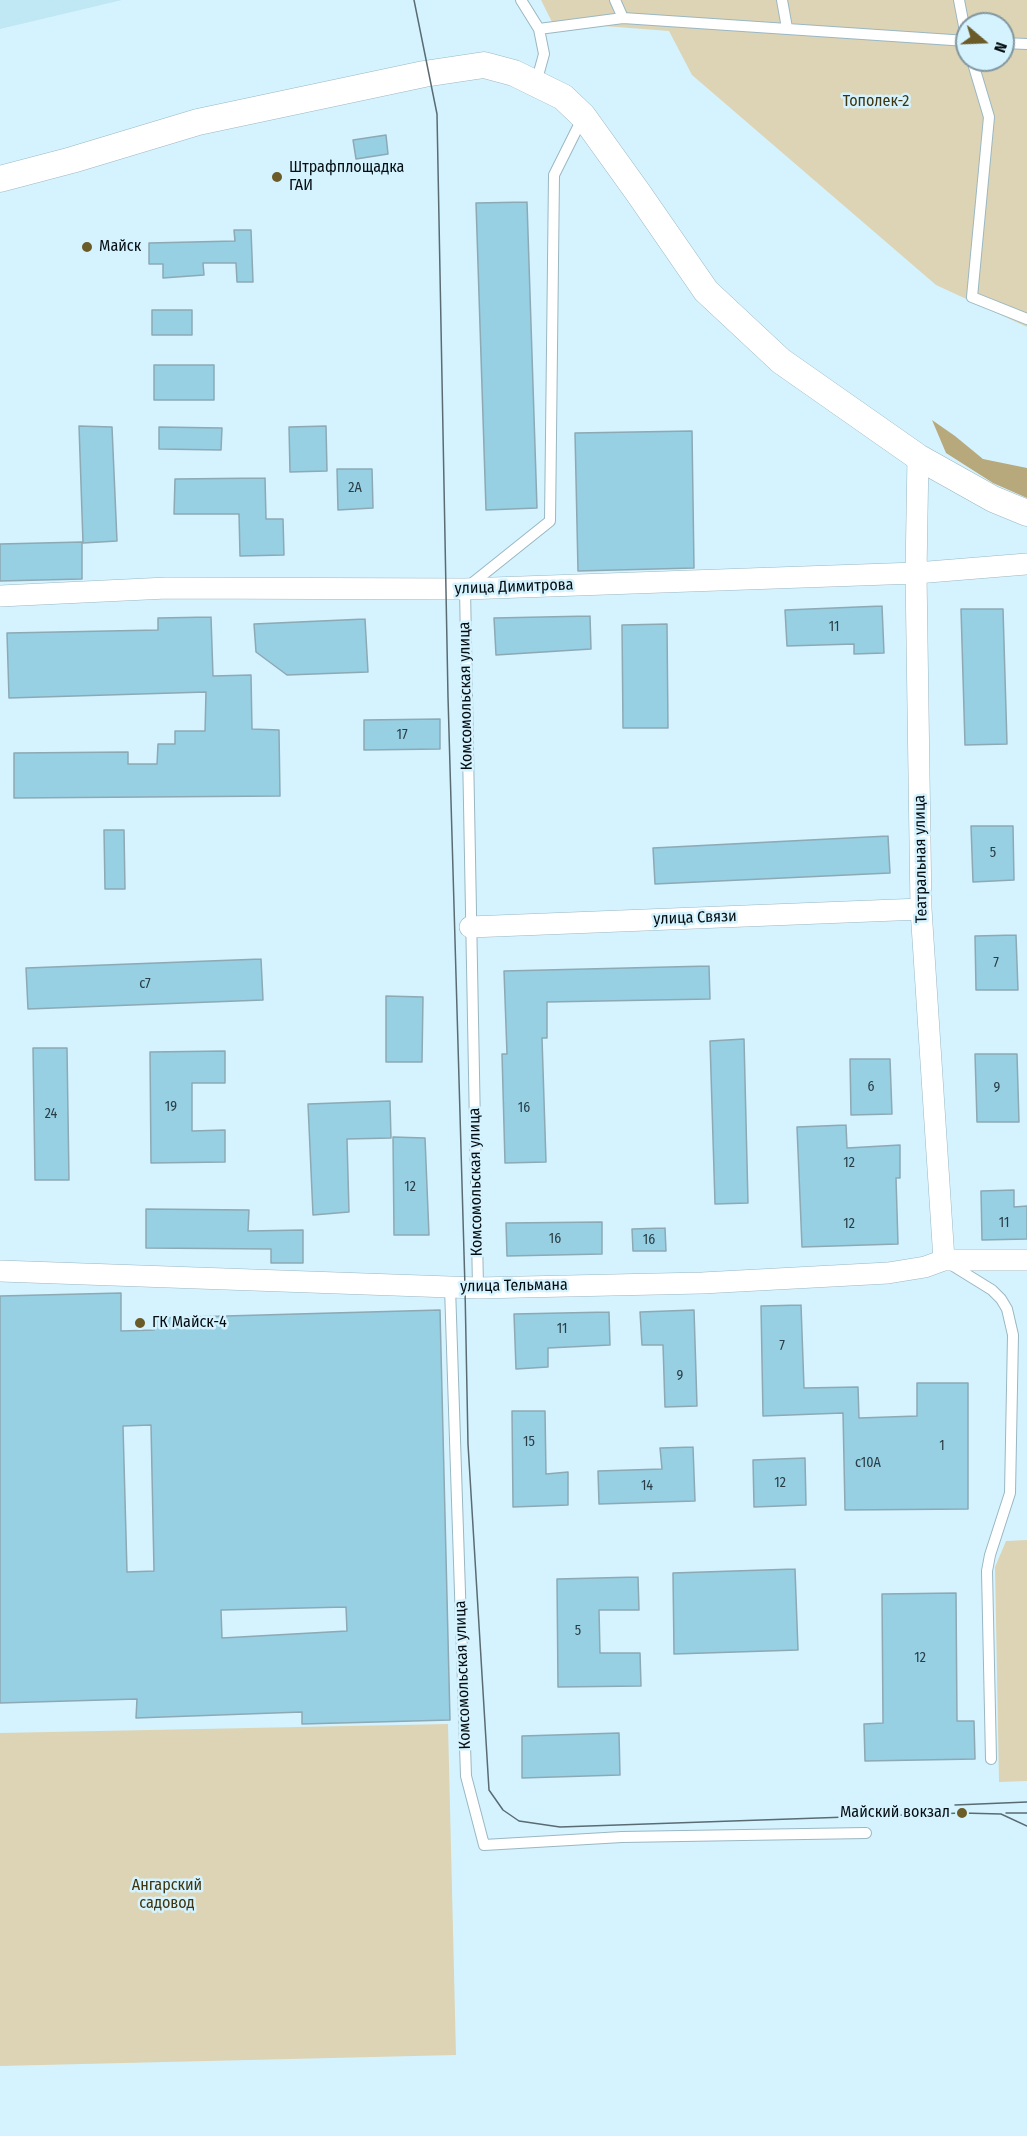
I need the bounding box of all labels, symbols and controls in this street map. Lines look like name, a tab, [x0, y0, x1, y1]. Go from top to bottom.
north arrow	[955, 12, 1015, 72]
text: N	[990, 40, 1011, 55]
park label: Тополек-2	[843, 92, 909, 112]
place label: Штрафплощадка ГАИ	[289, 158, 404, 196]
marker: Штрафплощадка ГАИ	[270, 170, 284, 184]
place label: Майск	[99, 237, 141, 257]
marker: Майск	[80, 240, 94, 254]
house number: 2А	[348, 480, 362, 496]
street label: улица Димитрова	[454, 575, 574, 599]
house number: 11	[829, 619, 839, 635]
street label: Комсомольская улица	[455, 621, 477, 771]
house number: 17	[396, 727, 408, 743]
street label: Театральная улица	[910, 795, 932, 923]
house number: 5	[990, 845, 996, 861]
street label: улица Связи	[653, 907, 737, 929]
house number: 7	[993, 955, 999, 971]
house number: с7	[139, 976, 151, 992]
house number: 6	[868, 1079, 874, 1095]
house number: 9	[994, 1080, 1000, 1096]
house number: 19	[165, 1099, 177, 1115]
house number: 16	[518, 1100, 530, 1116]
house number: 24	[45, 1106, 57, 1122]
street label: Комсомольская улица	[465, 1107, 487, 1257]
house number: 12	[843, 1155, 855, 1171]
house number: 12	[404, 1179, 416, 1195]
house number: 11	[999, 1215, 1009, 1231]
house number: 12	[843, 1216, 855, 1232]
house number: 16	[549, 1231, 561, 1247]
house number: 16	[643, 1232, 655, 1248]
street label: улица Тельмана	[460, 1275, 568, 1297]
place label: ГК Майск-4	[152, 1313, 227, 1333]
marker: ГК Майск-4	[133, 1316, 147, 1330]
house number: 11	[557, 1321, 567, 1337]
house number: 7	[779, 1338, 785, 1354]
house number: 9	[677, 1368, 683, 1384]
house number: 15	[523, 1434, 535, 1450]
house number: 1	[939, 1438, 945, 1454]
house number: с10А	[855, 1455, 881, 1471]
house number: 12	[774, 1475, 786, 1491]
house number: 14	[641, 1478, 653, 1494]
street label: Комсомольская улица	[451, 1600, 475, 1750]
house number: 5	[575, 1623, 581, 1639]
house number: 12	[914, 1650, 926, 1666]
place label: Майский вокзал	[840, 1803, 950, 1823]
marker: Майский вокзал	[955, 1806, 969, 1820]
park label: Ангарский садовод	[132, 1876, 202, 1914]

